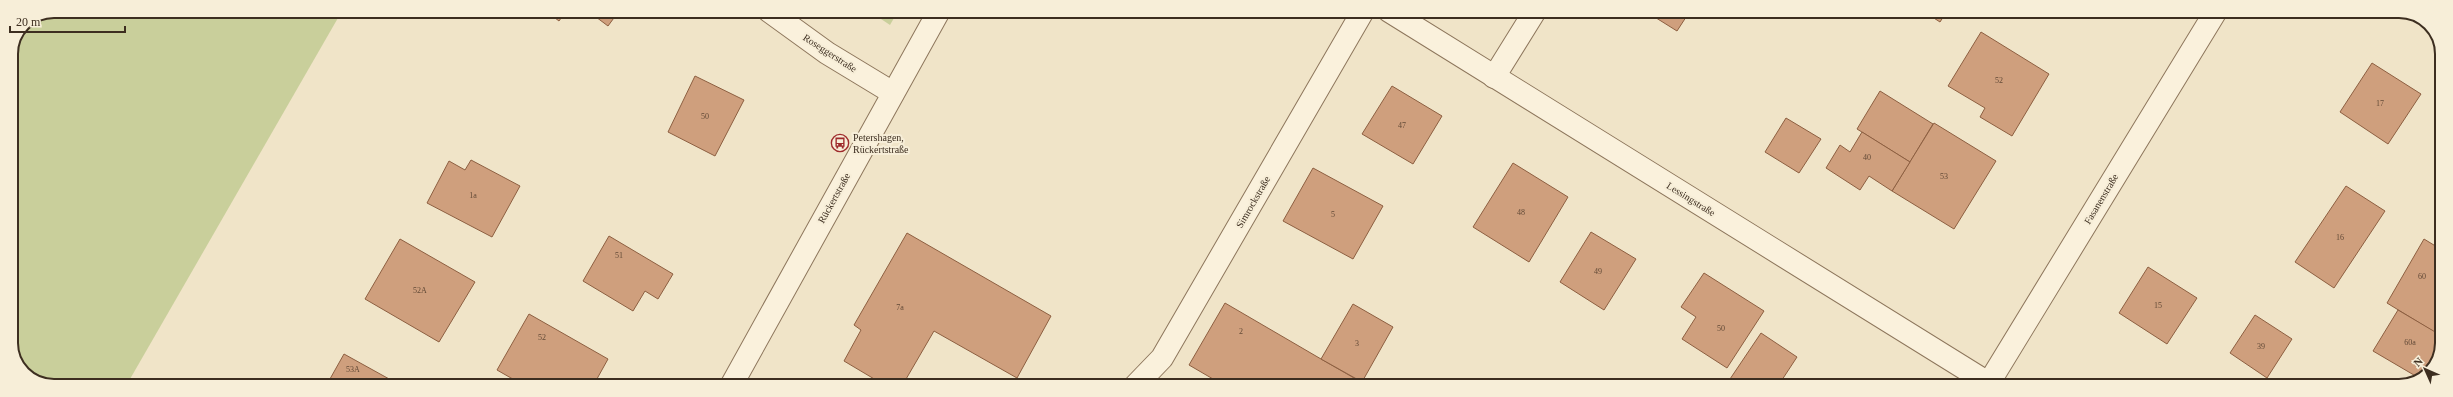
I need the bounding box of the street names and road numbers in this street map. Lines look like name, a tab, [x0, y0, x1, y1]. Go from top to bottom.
street label: Roseggerstraße	[801, 32, 859, 75]
street label: Rückertstraße	[816, 171, 853, 225]
street label: Fasanenstraße	[2082, 171, 2121, 226]
street label: Simrockstraße	[1234, 174, 1272, 230]
street label: Lessingstraße	[1665, 180, 1718, 219]

